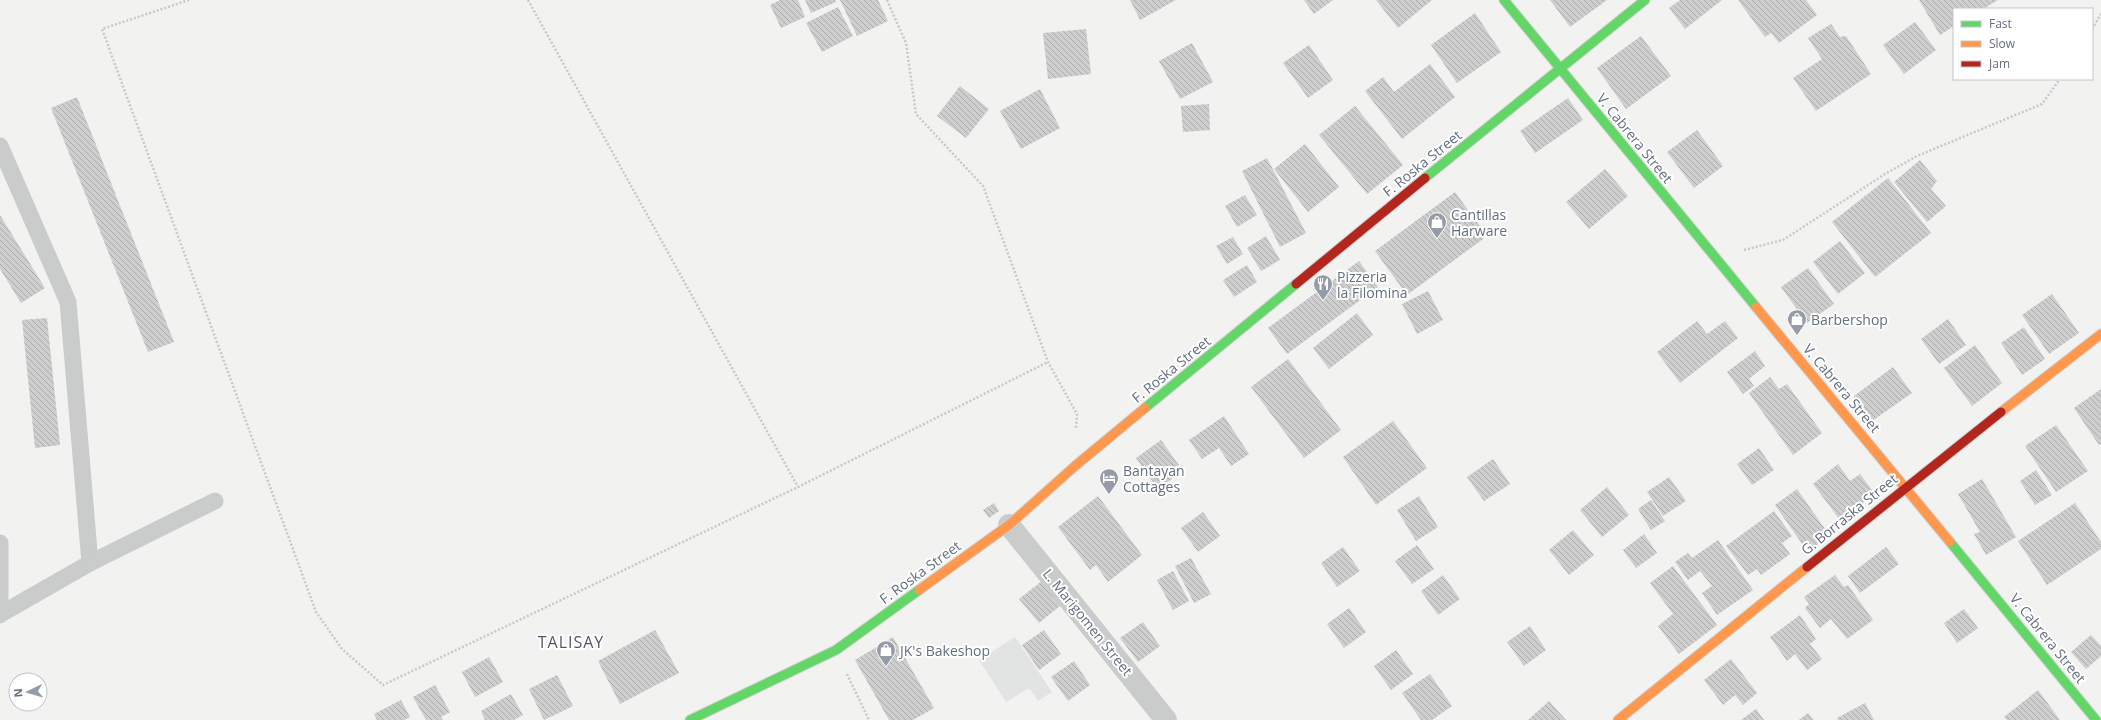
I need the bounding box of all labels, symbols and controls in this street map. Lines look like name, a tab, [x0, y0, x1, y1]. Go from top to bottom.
legend	[1953, 8, 2093, 80]
text: Fast	[1989, 15, 2012, 32]
text: Slow	[1989, 35, 2016, 52]
text: Jam	[1988, 55, 2010, 72]
street label: V. Cabrera Street	[1593, 89, 1677, 187]
street label: F. Roska Street	[1379, 125, 1465, 201]
place label: Cantillas Harware	[1451, 205, 1507, 240]
shop icon: Cantillas Harware	[1426, 211, 1448, 239]
place label: Pizzeria la Filomina	[1337, 267, 1408, 302]
restaurant icon: Pizzeria la Filomina	[1312, 273, 1334, 301]
shop icon: Barbershop	[1786, 308, 1808, 336]
place label: Barbershop	[1811, 310, 1888, 329]
street label: F. Roska Street	[1128, 331, 1214, 407]
street label: V. Cabrera Street	[1799, 340, 1885, 436]
place label: Bantayan Cottages	[1123, 461, 1185, 496]
hotel icon: Bantayan Cottages	[1098, 467, 1120, 495]
street label: G. Borraska Street	[1797, 469, 1901, 559]
street label: F. Roska Street	[876, 536, 964, 608]
street label: L. Marigomen Street	[1039, 565, 1137, 679]
street label: V. Cabrera Street	[2006, 589, 2090, 687]
district label: TALISAY	[538, 631, 604, 653]
shop icon: JK's Bakeshop	[875, 639, 897, 667]
place label: JK's Bakeshop	[898, 641, 990, 660]
north arrow	[8, 672, 48, 712]
text: N	[10, 688, 25, 698]

